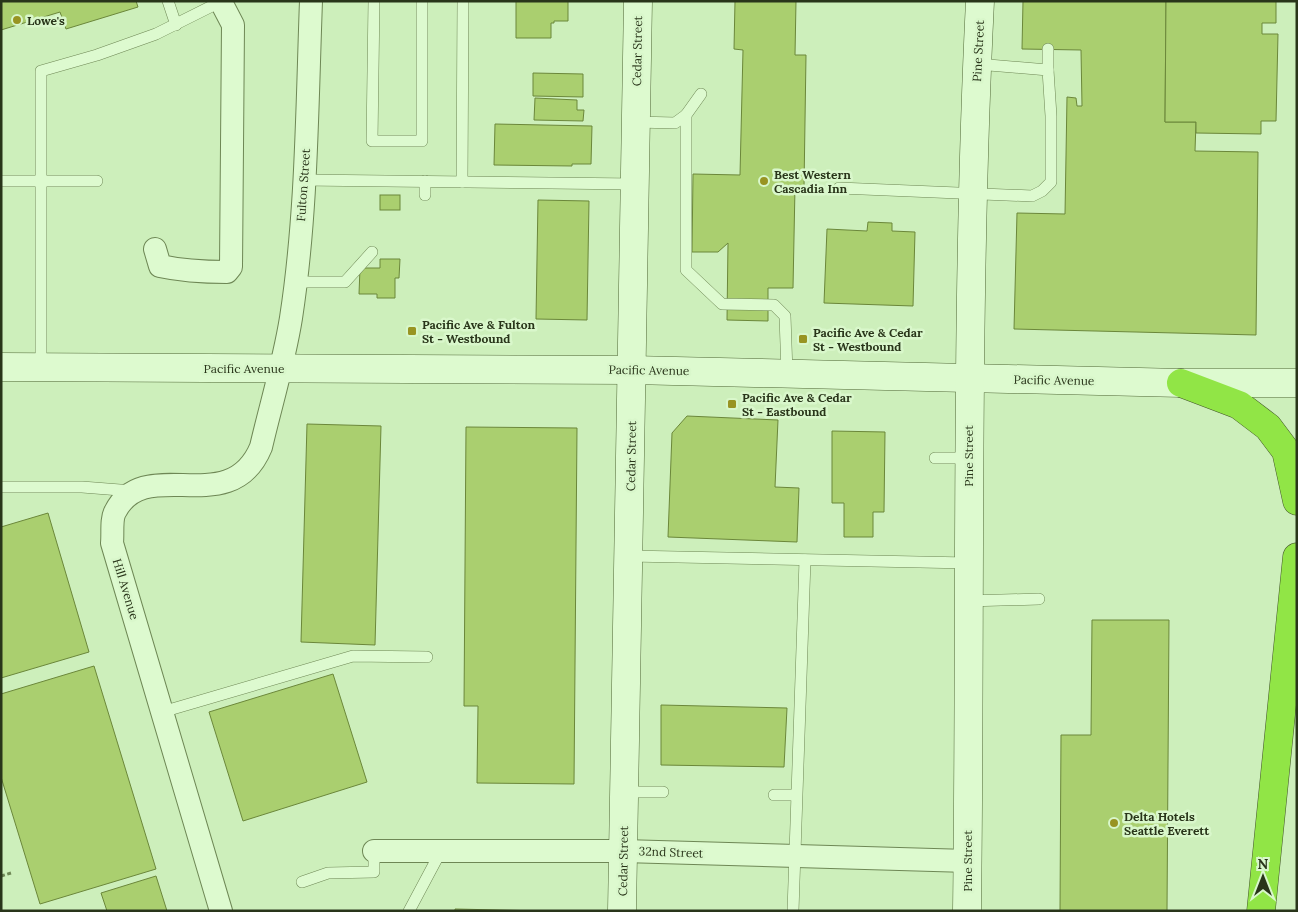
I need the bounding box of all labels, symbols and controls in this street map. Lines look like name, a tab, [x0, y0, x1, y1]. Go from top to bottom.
place label: Lowe's	[27, 13, 65, 28]
marker: Lowe's	[11, 14, 23, 26]
street label: Cedar Street	[629, 15, 645, 86]
street label: Pine Street	[969, 19, 987, 82]
street label: Fulton Street	[293, 148, 313, 222]
place label: Best Western Cascadia Inn	[774, 167, 851, 196]
marker: Best Western Cascadia Inn	[758, 175, 770, 187]
place label: Pacific Ave & Fulton St - Westbound	[422, 317, 536, 346]
marker: Pacific Ave & Fulton St - Westbound	[406, 325, 418, 337]
place label: Pacific Ave & Cedar St - Westbound	[813, 325, 923, 354]
marker: Pacific Ave & Cedar St - Westbound	[797, 333, 809, 345]
street label: Pacific Avenue	[204, 361, 285, 376]
street label: Pacific Avenue	[608, 362, 690, 378]
street label: Pacific Avenue	[1013, 372, 1095, 388]
place label: Pacific Ave & Cedar St - Eastbound	[742, 390, 852, 419]
marker: Pacific Ave & Cedar St - Eastbound	[726, 398, 738, 410]
street label: Cedar Street	[623, 420, 639, 491]
street label: Pine Street	[961, 425, 976, 487]
street label: Hill Avenue	[110, 557, 143, 622]
place label: Delta Hotels Seattle Everett	[1124, 809, 1210, 838]
marker: Delta Hotels Seattle Everett	[1108, 817, 1120, 829]
street label: Cedar Street	[615, 825, 631, 896]
street label: Pine Street	[960, 830, 975, 892]
street label: 32nd Street	[638, 843, 704, 861]
north arrow	[1238, 852, 1288, 902]
text: N	[1258, 855, 1269, 873]

